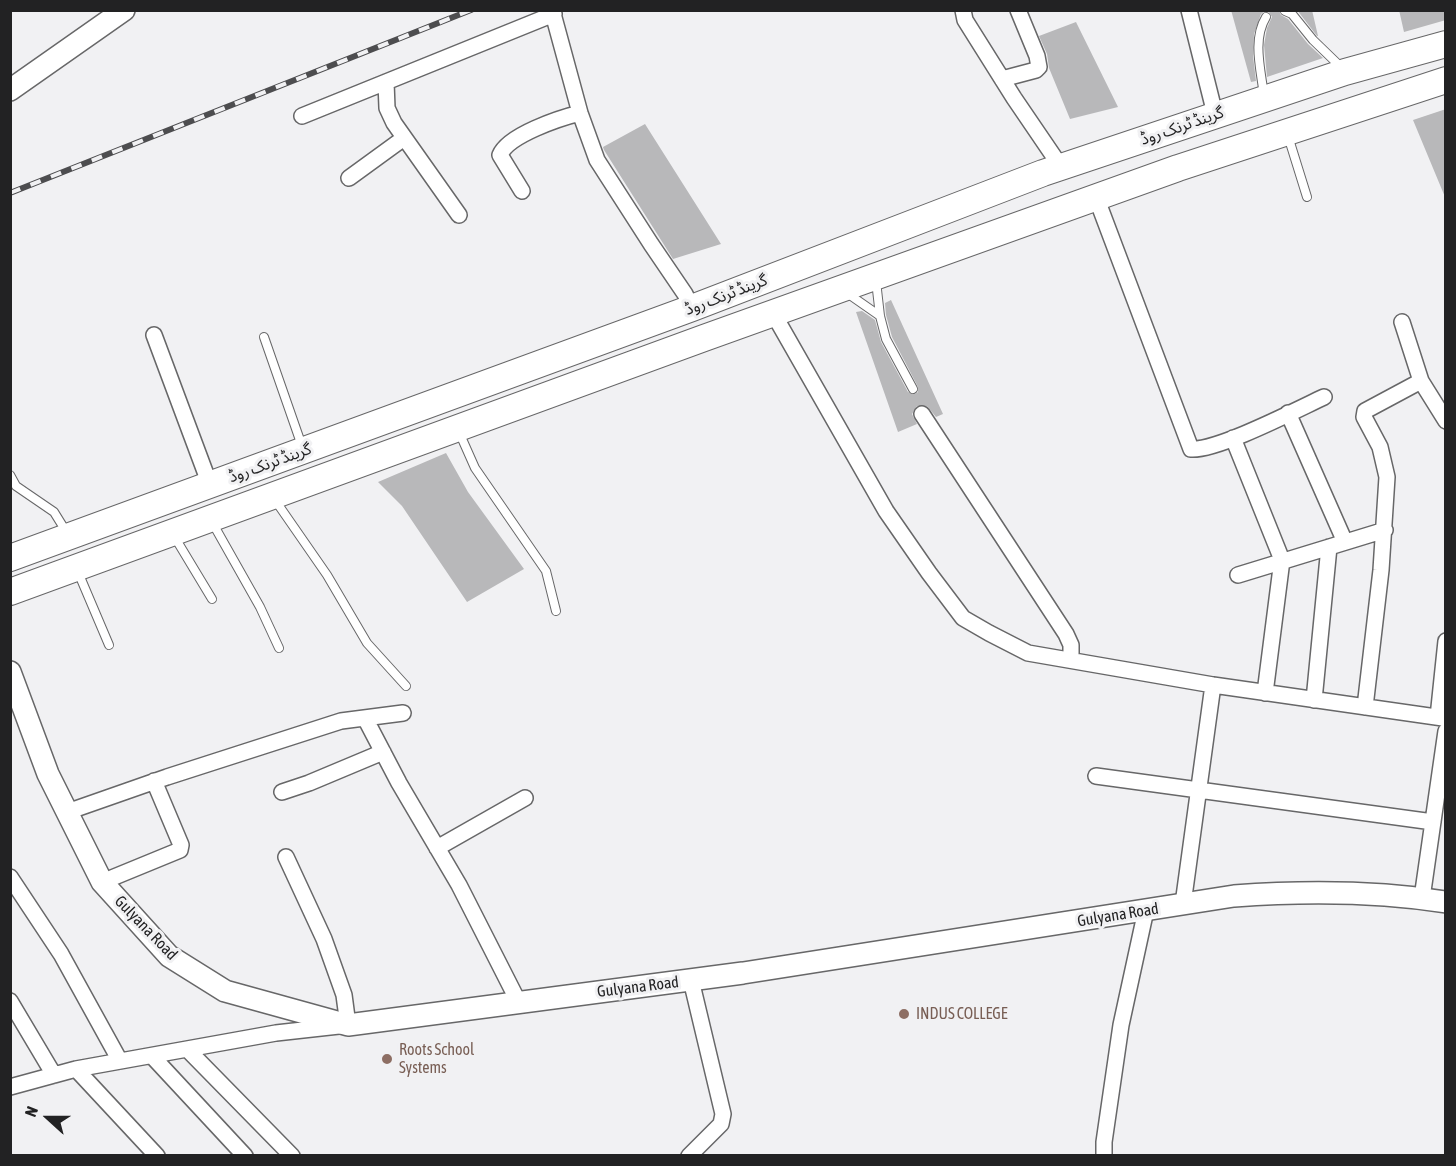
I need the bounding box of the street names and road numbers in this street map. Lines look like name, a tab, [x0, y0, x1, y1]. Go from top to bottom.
street label: گرینڈ ٹرنک روڈ	[1138, 103, 1226, 149]
street label: گرینڈ ٹرنک روڈ	[682, 270, 770, 320]
street label: گرینڈ ٹرنک روڈ	[226, 439, 314, 487]
street label: Gulyana Road	[111, 892, 181, 964]
street label: Gulyana Road	[1076, 899, 1160, 931]
street label: Gulyana Road	[596, 972, 680, 1002]

